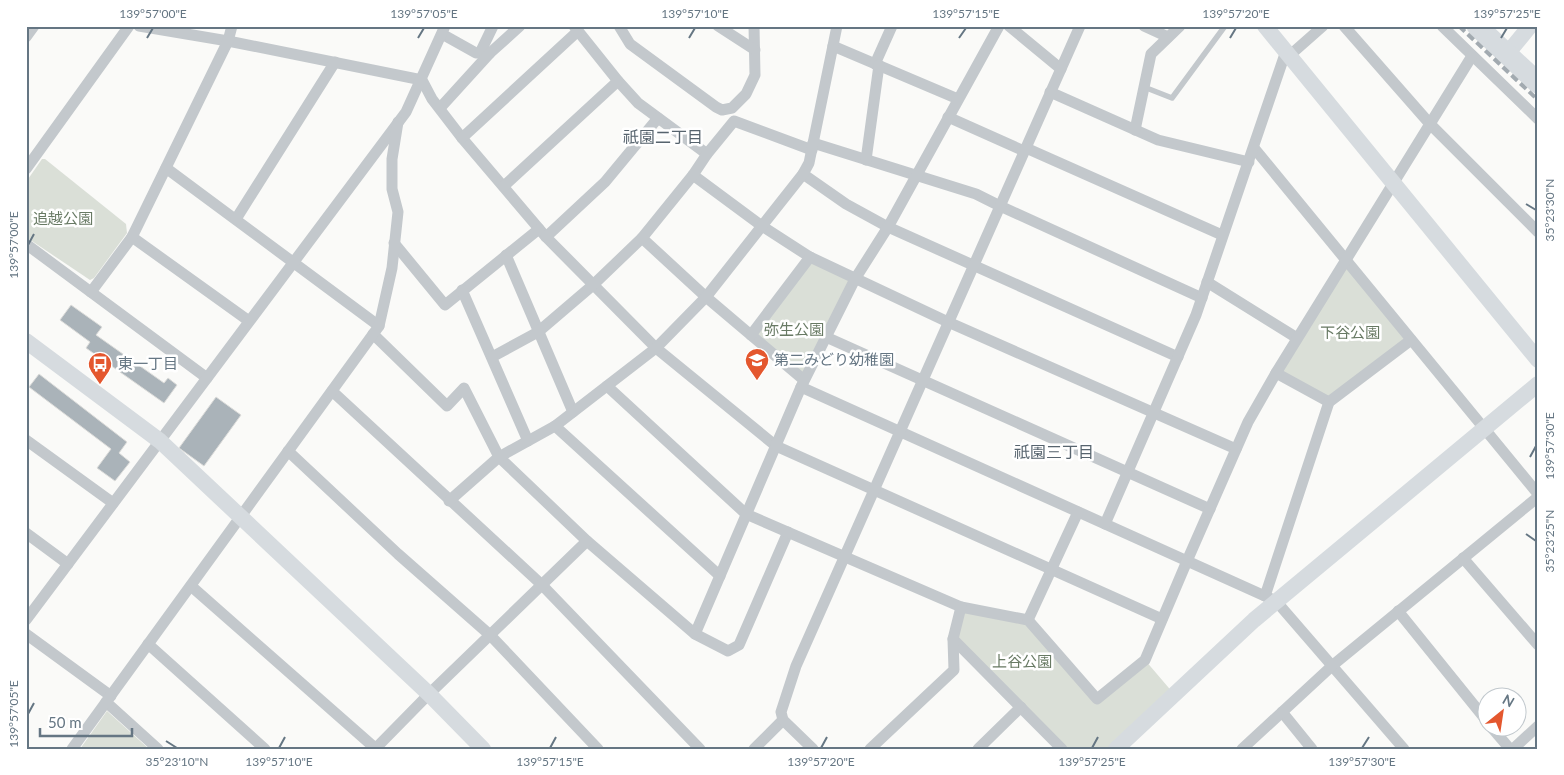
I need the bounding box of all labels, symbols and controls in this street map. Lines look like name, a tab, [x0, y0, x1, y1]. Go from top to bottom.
text: 139°57'00"E	[119, 6, 187, 21]
text: 139°57'05"E	[390, 6, 458, 21]
text: 139°57'10"E	[661, 6, 729, 21]
text: 139°57'15"E	[932, 6, 1000, 21]
text: 139°57'20"E	[1202, 6, 1270, 21]
text: 139°57'25"E	[1473, 6, 1541, 21]
district label: 祇園二丁目	[623, 127, 703, 146]
text: 35°23'30"N	[1542, 179, 1557, 241]
park label: 追越公園	[33, 209, 93, 227]
text: 139°57'00"E	[6, 211, 21, 279]
park label: 弥生公園	[764, 320, 824, 338]
park label: 下谷公園	[1320, 323, 1380, 341]
school or university icon: 第二みどり幼稚園	[744, 347, 770, 381]
place label: 第二みどり幼稚園	[774, 350, 894, 368]
bus stop icon: 東一丁目	[87, 351, 113, 385]
place label: 東一丁目	[118, 354, 178, 372]
text: 139°57'30"E	[1542, 412, 1557, 480]
district label: 祇園三丁目	[1014, 442, 1094, 461]
text: 35°23'25"N	[1542, 510, 1557, 572]
park label: 上谷公園	[992, 652, 1052, 670]
text: 139°57'05"E	[6, 680, 21, 748]
north arrow	[1476, 688, 1526, 738]
text: N	[1500, 690, 1518, 710]
scale bar	[40, 705, 132, 737]
text: 50 m	[48, 713, 82, 731]
text: 35°23'10"N	[146, 754, 208, 769]
text: 139°57'10"E	[245, 754, 313, 769]
text: 139°57'15"E	[516, 754, 584, 769]
text: 139°57'20"E	[787, 754, 855, 769]
text: 139°57'25"E	[1058, 754, 1126, 769]
text: 139°57'30"E	[1328, 754, 1396, 769]

